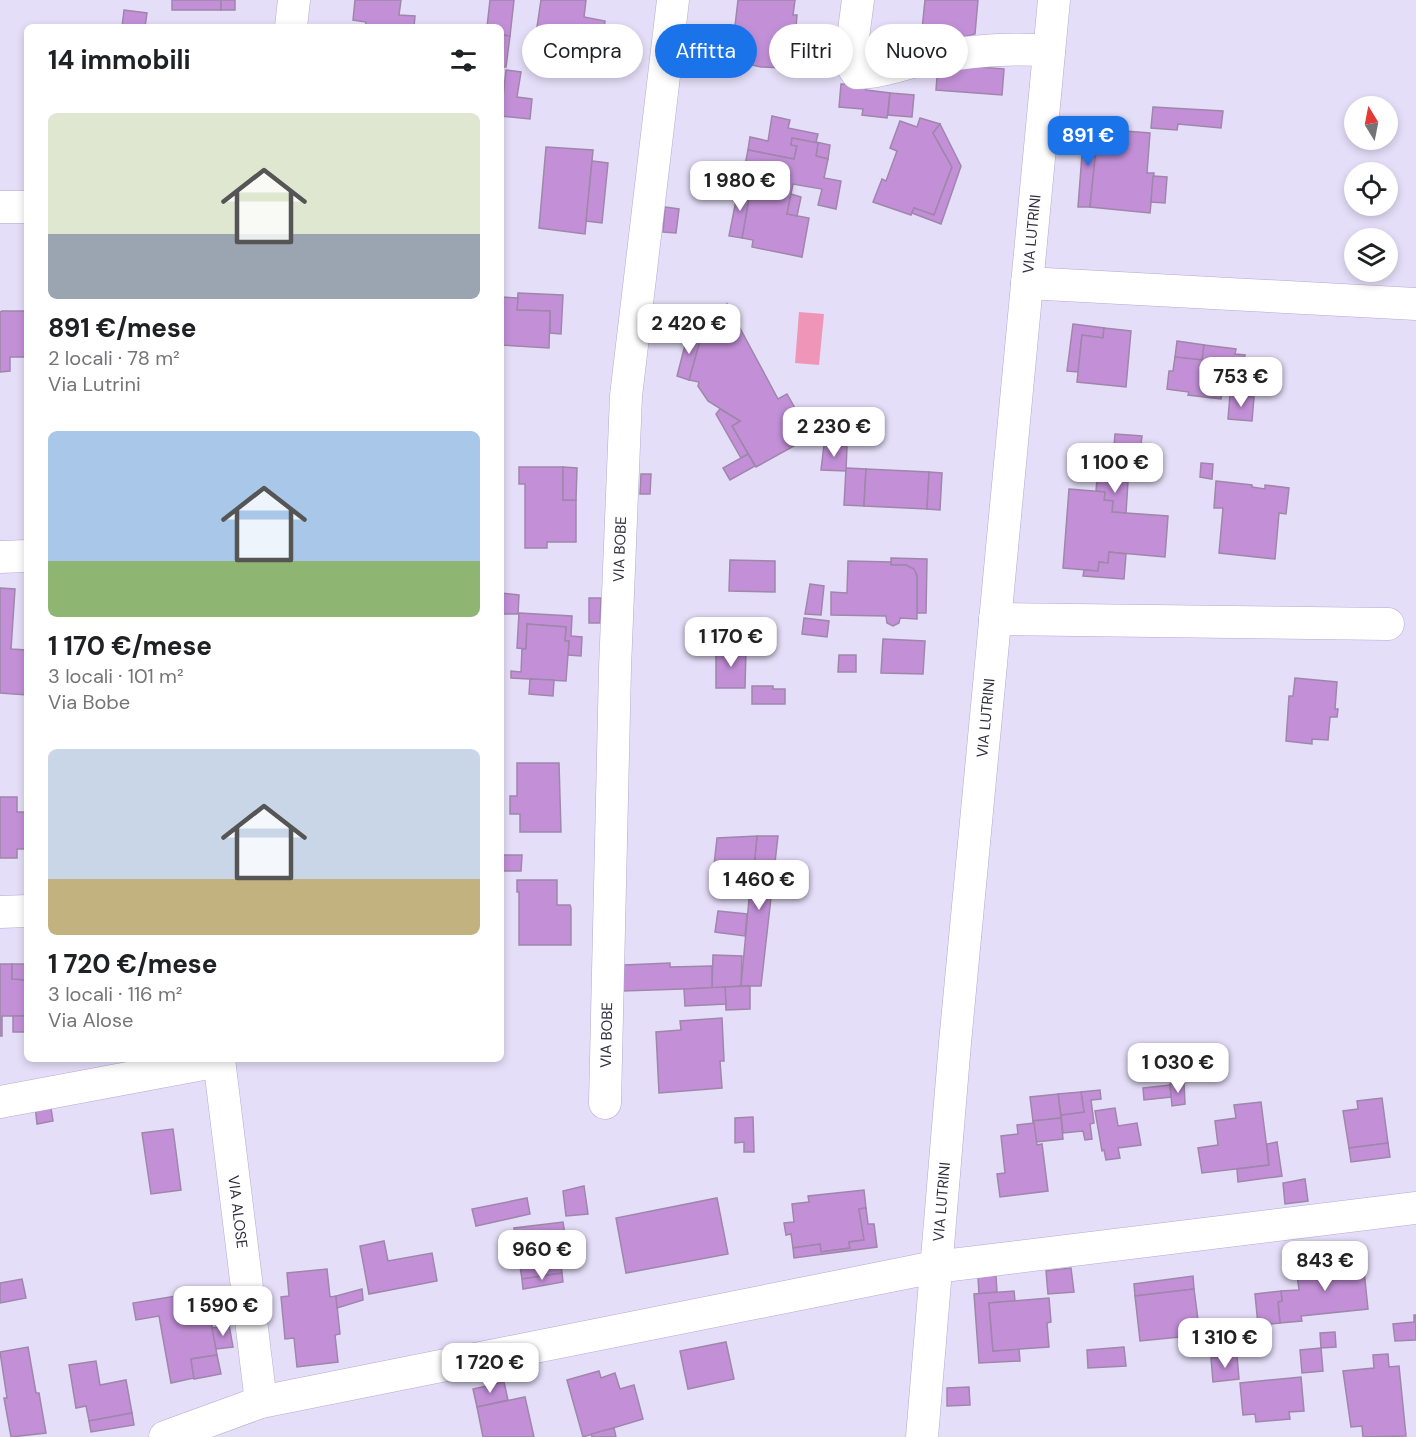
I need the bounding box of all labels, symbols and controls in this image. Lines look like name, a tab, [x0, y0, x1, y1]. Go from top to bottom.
chip: Compra	[522, 24, 643, 78]
chip: Affitta	[655, 24, 757, 78]
chip: Filtri	[769, 24, 853, 78]
chip: Nuovo	[865, 24, 968, 78]
text: 14 immobili	[48, 43, 191, 77]
icon: filters	[447, 44, 480, 77]
north arrow	[1344, 96, 1398, 150]
map controls	[1344, 96, 1398, 282]
pin: 891 €	[1046, 116, 1130, 167]
text: 891 €	[1062, 122, 1114, 148]
icon: home	[210, 152, 318, 260]
pin: 1 980 €	[685, 161, 795, 212]
button: locate	[1344, 162, 1398, 216]
text: 1 980 €	[704, 167, 776, 193]
street label: VIA LUTRINI	[1018, 193, 1046, 275]
button: layers	[1344, 228, 1398, 282]
pin: 2 420 €	[634, 304, 744, 355]
text: 2 420 €	[651, 310, 727, 336]
text: 891 €/mese	[48, 311, 197, 345]
text: 2 locali · 78 m²	[48, 345, 180, 371]
pin: 753 €	[1199, 357, 1283, 408]
text: 753 €	[1213, 363, 1269, 389]
text: Via Lutrini	[48, 371, 141, 397]
pin: 2 230 €	[779, 407, 889, 458]
text: 2 230 €	[797, 413, 871, 439]
pin: 1 100 €	[1060, 443, 1170, 494]
text: 1 100 €	[1081, 449, 1149, 475]
icon: home	[210, 470, 318, 578]
street label: VIA BOBE	[608, 516, 631, 582]
pin: 1 170 €	[676, 617, 786, 668]
text: 1 170 €	[699, 623, 763, 649]
text: 1 170 €/mese	[48, 629, 212, 663]
text: 3 locali · 101 m²	[48, 663, 184, 689]
street label: VIA LUTRINI	[972, 677, 1000, 758]
text: Via Bobe	[48, 689, 130, 715]
icon: home	[210, 788, 318, 896]
pin: 1 460 €	[704, 860, 814, 911]
text: 1 460 €	[723, 866, 795, 892]
text: 1 720 €/mese	[48, 947, 217, 981]
text: 3 locali · 116 m²	[48, 981, 182, 1007]
street label: VIA BOBE	[596, 1002, 617, 1068]
text: Via Alose	[48, 1007, 133, 1033]
pin: 1 030 €	[1123, 1043, 1233, 1094]
text: 1 030 €	[1142, 1049, 1214, 1075]
street label: VIA LUTRINI	[928, 1161, 955, 1242]
street label: VIA ALOSE	[223, 1174, 252, 1249]
pin: 960 €	[500, 1230, 584, 1281]
text: 960 €	[512, 1236, 572, 1262]
pin: 843 €	[1283, 1241, 1367, 1292]
text: 843 €	[1296, 1247, 1354, 1273]
pin: 1 590 €	[168, 1286, 278, 1337]
text: 1 590 €	[187, 1292, 259, 1318]
pin: 1 310 €	[1170, 1318, 1280, 1369]
text: 1 310 €	[1192, 1324, 1258, 1350]
pin: 1 720 €	[435, 1343, 545, 1394]
text: 1 720 €	[456, 1349, 524, 1375]

